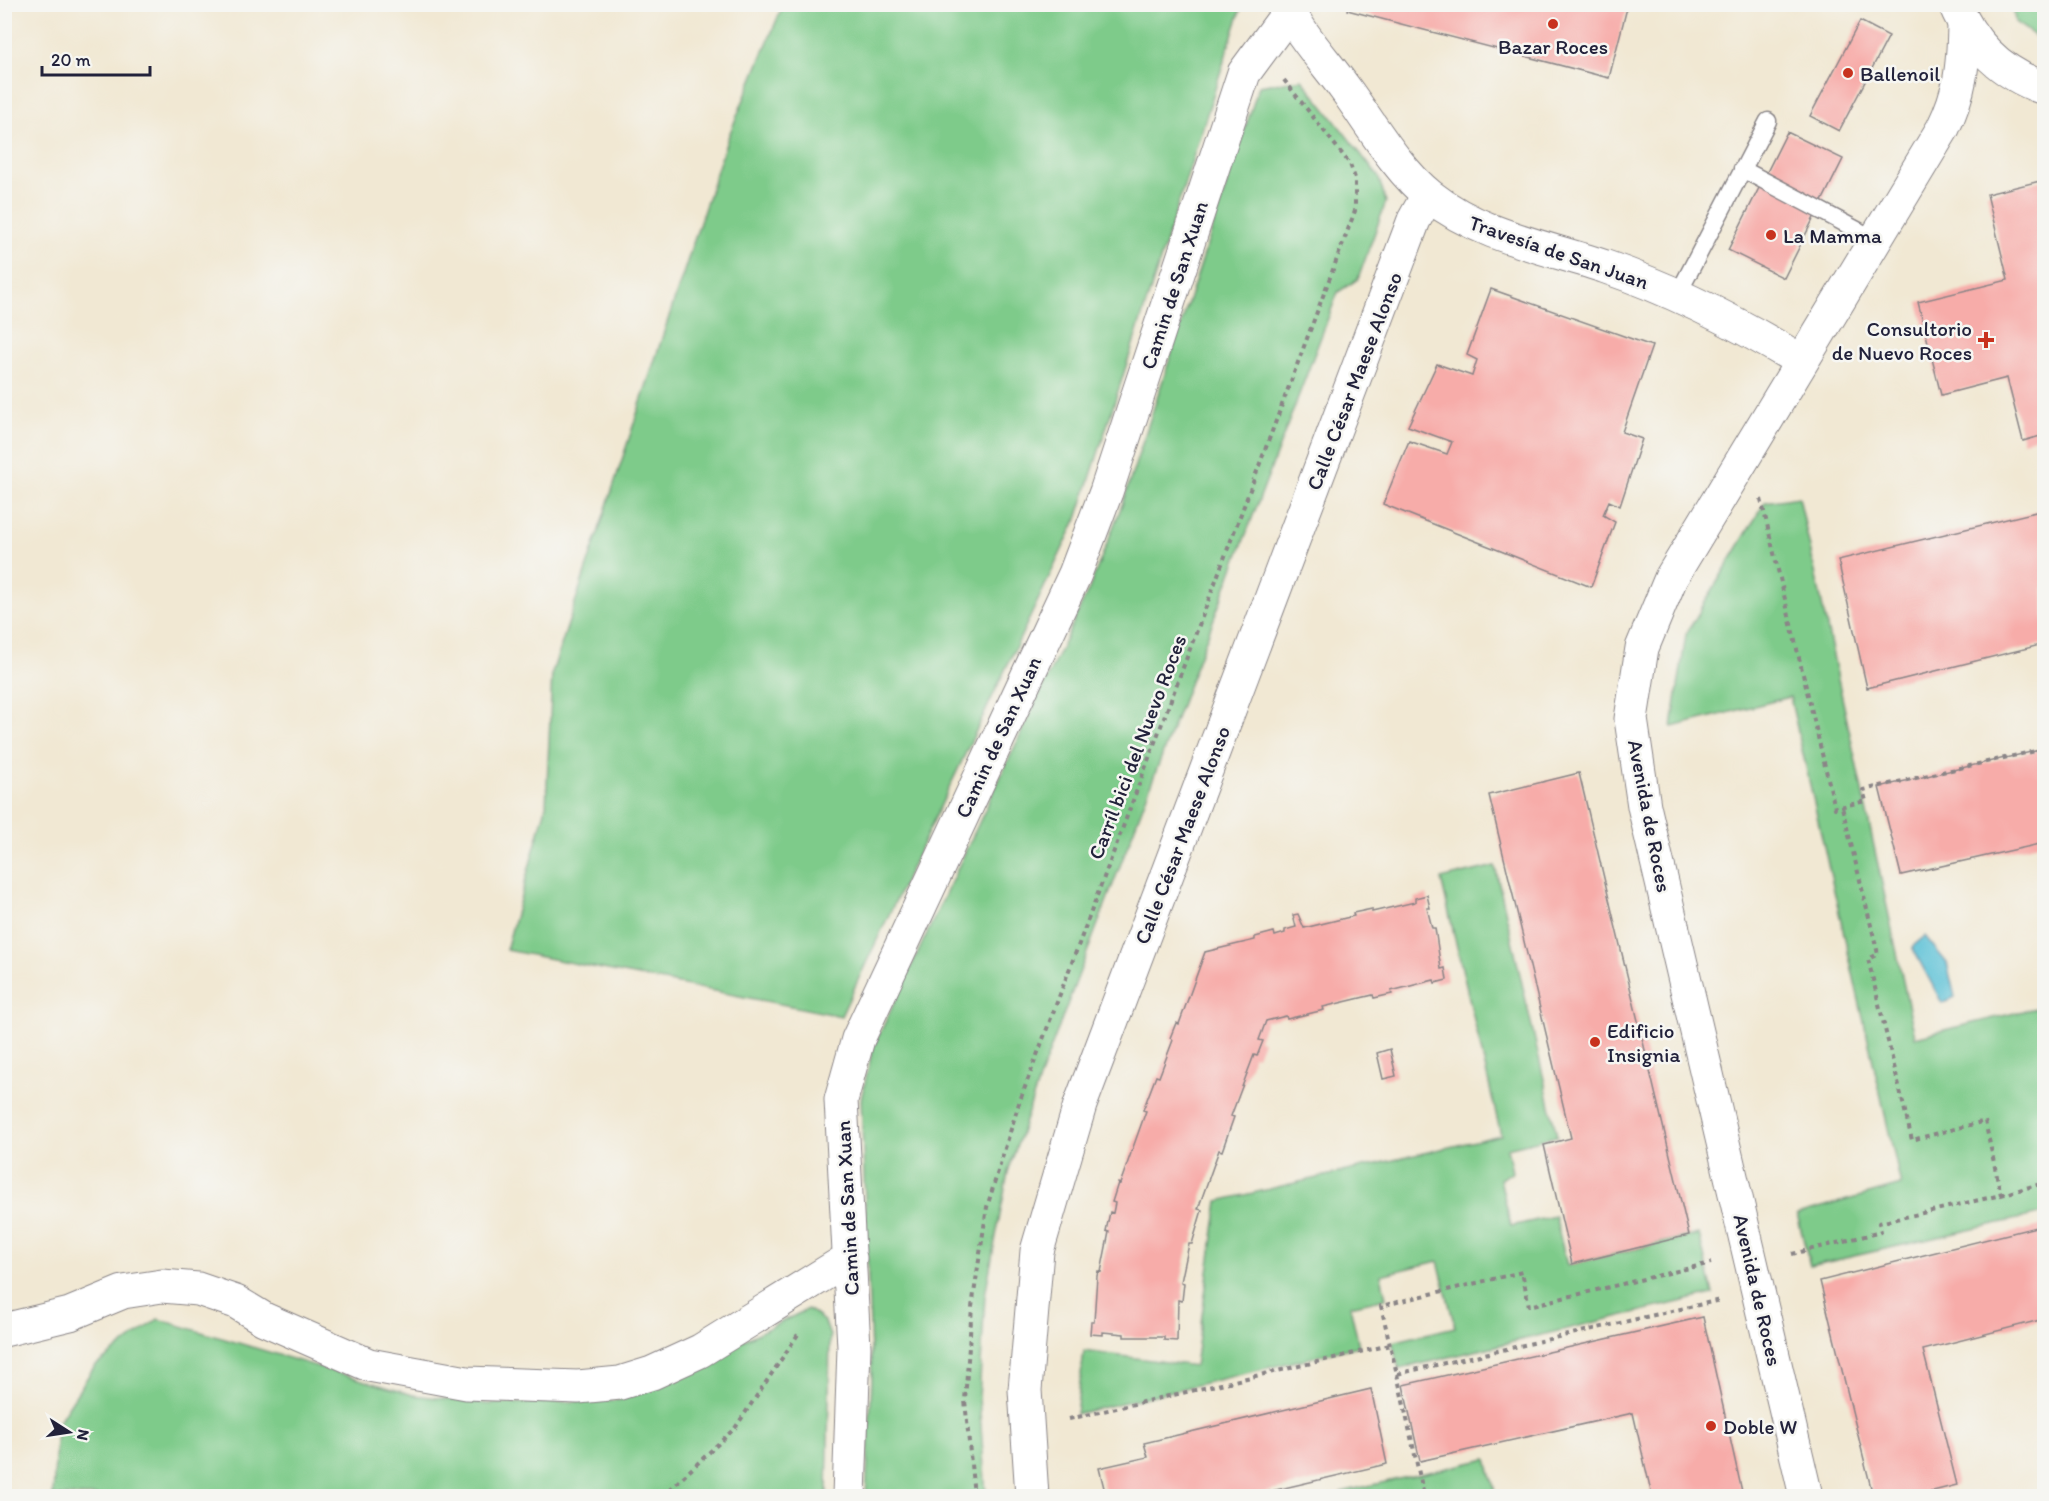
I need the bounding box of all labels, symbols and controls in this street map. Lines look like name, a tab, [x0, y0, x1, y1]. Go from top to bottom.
marker: Bazar Roces	[1546, 17, 1560, 31]
place label: Bazar Roces	[1498, 34, 1608, 59]
scale bar	[42, 39, 150, 77]
text: 20 m	[51, 49, 91, 71]
place label: Ballenoil	[1860, 61, 1940, 86]
marker: Ballenoil	[1841, 66, 1855, 80]
street label: Camin de San Xuan	[1135, 198, 1213, 372]
street label: Travesía de San Juan	[1466, 210, 1652, 294]
place label: La Mamma	[1783, 223, 1882, 248]
marker: La Mamma	[1764, 228, 1778, 242]
street label: Calle César Maese Alonso	[1301, 268, 1407, 494]
place label: Consultorio de Nuevo Roces	[1832, 316, 1972, 365]
marker: Consultorio de Nuevo Roces	[1977, 331, 1995, 349]
street label: Carríl bici del Nuevo Roces	[1083, 631, 1191, 863]
street label: Camin de San Xuan	[950, 652, 1046, 822]
street label: Calle César Maese Alonso	[1129, 722, 1235, 948]
street label: Avenida de Roces	[1623, 737, 1677, 895]
place label: Edificio Insignia	[1607, 1018, 1680, 1067]
marker: Edificio Insignia	[1588, 1035, 1602, 1049]
street label: Camin de San Xuan	[830, 1120, 864, 1296]
street label: Avenida de Roces	[1728, 1212, 1788, 1368]
north arrow	[39, 1402, 99, 1462]
place label: Doble W	[1723, 1414, 1797, 1439]
marker: Doble W	[1704, 1419, 1718, 1433]
text: N	[73, 1428, 94, 1442]

